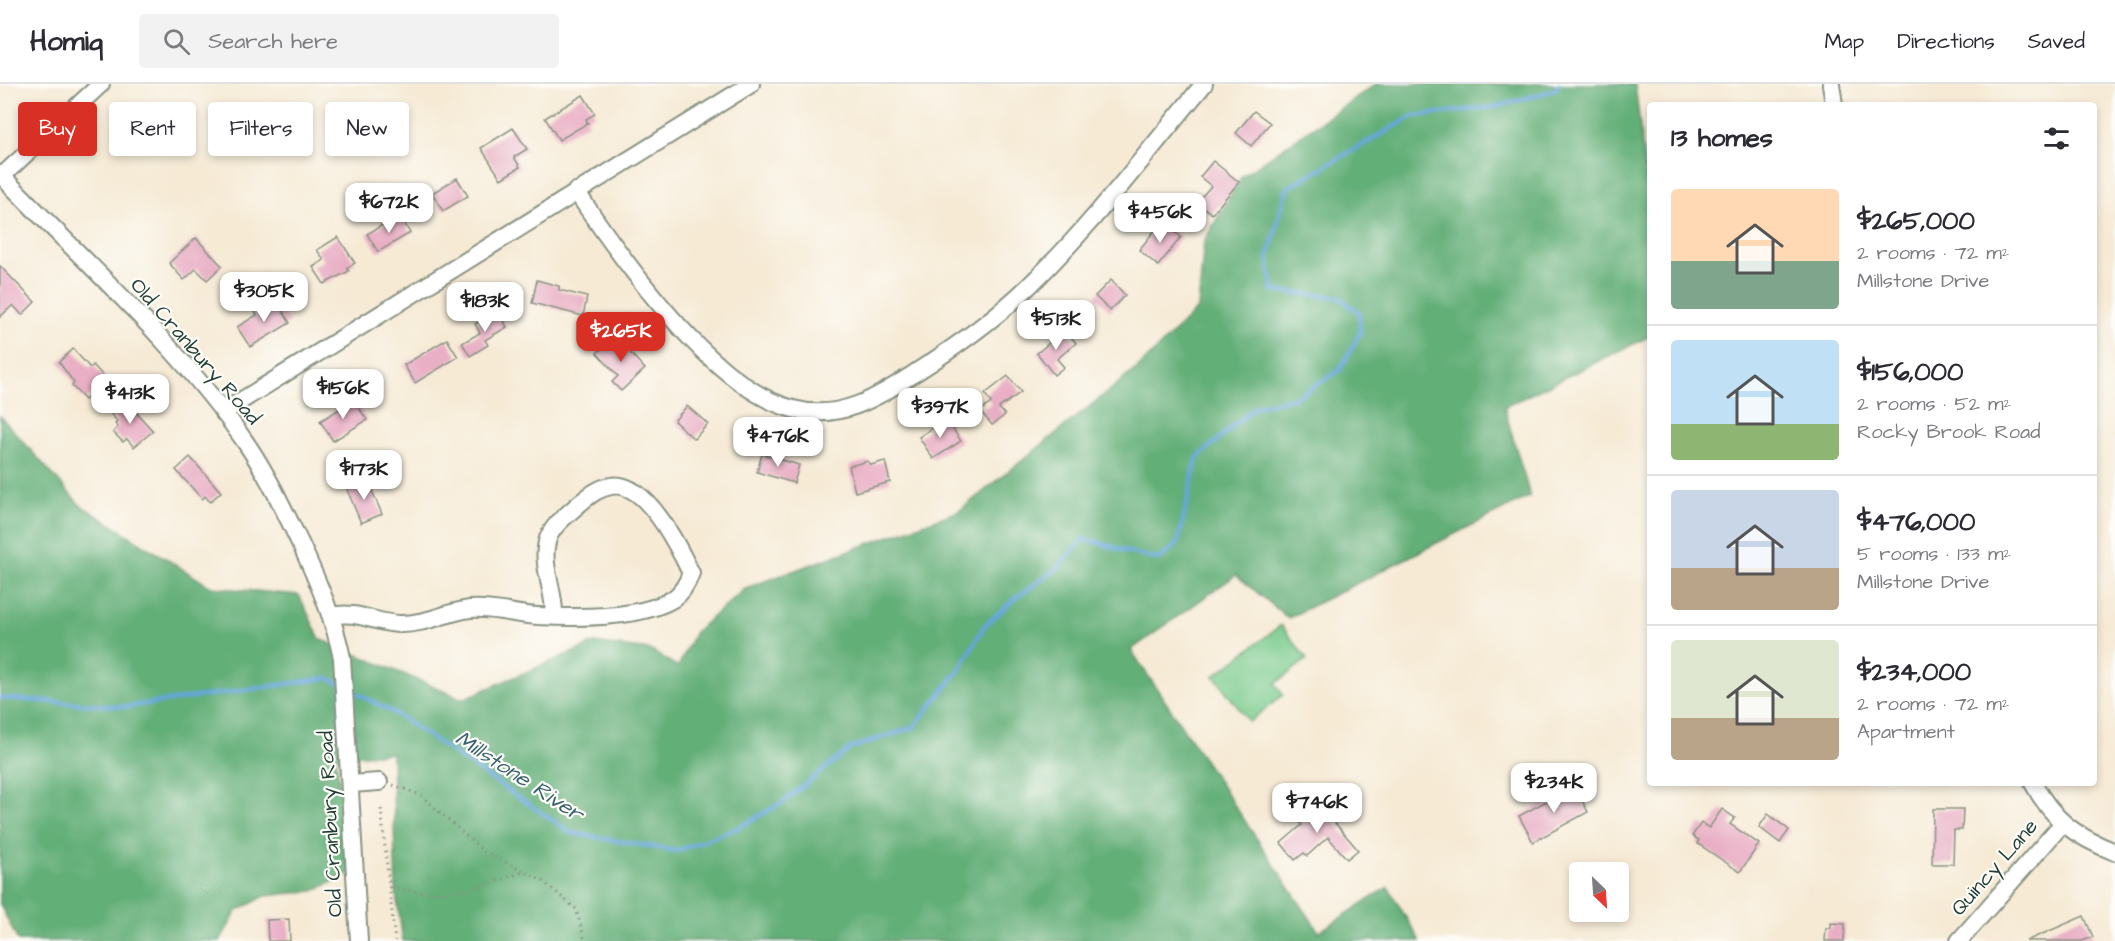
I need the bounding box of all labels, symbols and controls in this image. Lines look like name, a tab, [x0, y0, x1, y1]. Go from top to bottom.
search box	[139, 14, 559, 68]
text: Homiq	[30, 22, 103, 61]
icon: search	[160, 25, 193, 58]
text: Search here	[208, 26, 338, 57]
text: Map	[1824, 27, 1864, 56]
text: Directions	[1897, 27, 1995, 56]
text: Saved	[2028, 27, 2085, 56]
chip: Buy	[18, 102, 97, 156]
chip: Rent	[109, 102, 196, 156]
chip: Filters	[208, 102, 313, 156]
chip: New	[325, 102, 409, 156]
text: 13 homes	[1671, 120, 1773, 156]
icon: filters	[2040, 122, 2073, 155]
pin: $672K	[347, 183, 431, 234]
text: $672K	[359, 188, 419, 216]
pin: $456K	[1118, 193, 1202, 244]
text: $456K	[1128, 198, 1192, 226]
text: $265,000	[1857, 203, 1975, 239]
icon: home	[1719, 213, 1791, 285]
text: 2 rooms · 72 m²	[1857, 239, 2009, 267]
text: Millstone Drive	[1857, 267, 1989, 295]
street label: Old Cranbury Road	[122, 271, 268, 433]
pin: $305K	[222, 272, 306, 323]
text: $305K	[234, 277, 294, 305]
pin: $183K	[443, 282, 527, 333]
text: $183K	[461, 287, 509, 315]
pin: $513K	[1014, 300, 1098, 351]
text: $513K	[1031, 305, 1081, 333]
pin: $265K	[579, 312, 663, 363]
text: $265K	[590, 317, 652, 345]
text: $156,000	[1857, 354, 1963, 390]
icon: home	[1719, 364, 1791, 436]
pin: $156K	[301, 369, 385, 420]
pin: $413K	[88, 374, 172, 425]
text: $156K	[317, 374, 369, 402]
text: $413K	[105, 379, 155, 407]
pin: $397K	[898, 388, 982, 439]
text: 2 rooms · 52 m²	[1857, 390, 2011, 418]
text: $397K	[911, 393, 969, 421]
pin: $476K	[736, 417, 820, 468]
text: Rocky Brook Road	[1857, 418, 2040, 446]
text: $476K	[747, 422, 809, 450]
pin: $173K	[322, 450, 406, 501]
text: $173K	[340, 455, 388, 483]
text: $476,000	[1857, 504, 1975, 540]
icon: home	[1719, 514, 1791, 586]
text: 5 rooms · 133 m²	[1857, 540, 2011, 568]
text: Millstone Drive	[1857, 568, 1989, 596]
text: $234,000	[1857, 654, 1971, 690]
icon: home	[1719, 664, 1791, 736]
text: 2 rooms · 72 m²	[1857, 690, 2009, 718]
text: Apartment	[1857, 718, 1955, 746]
water label: Millstone River	[449, 723, 592, 831]
street label: Old Cranbury Road	[311, 730, 352, 918]
pin: $234K	[1512, 763, 1596, 814]
text: $234K	[1525, 768, 1583, 796]
pin: $746K	[1275, 783, 1359, 834]
text: $746K	[1286, 788, 1348, 816]
street label: Quincy Lane	[1944, 813, 2046, 923]
north arrow	[1569, 862, 1629, 922]
map controls	[1569, 862, 1629, 922]

